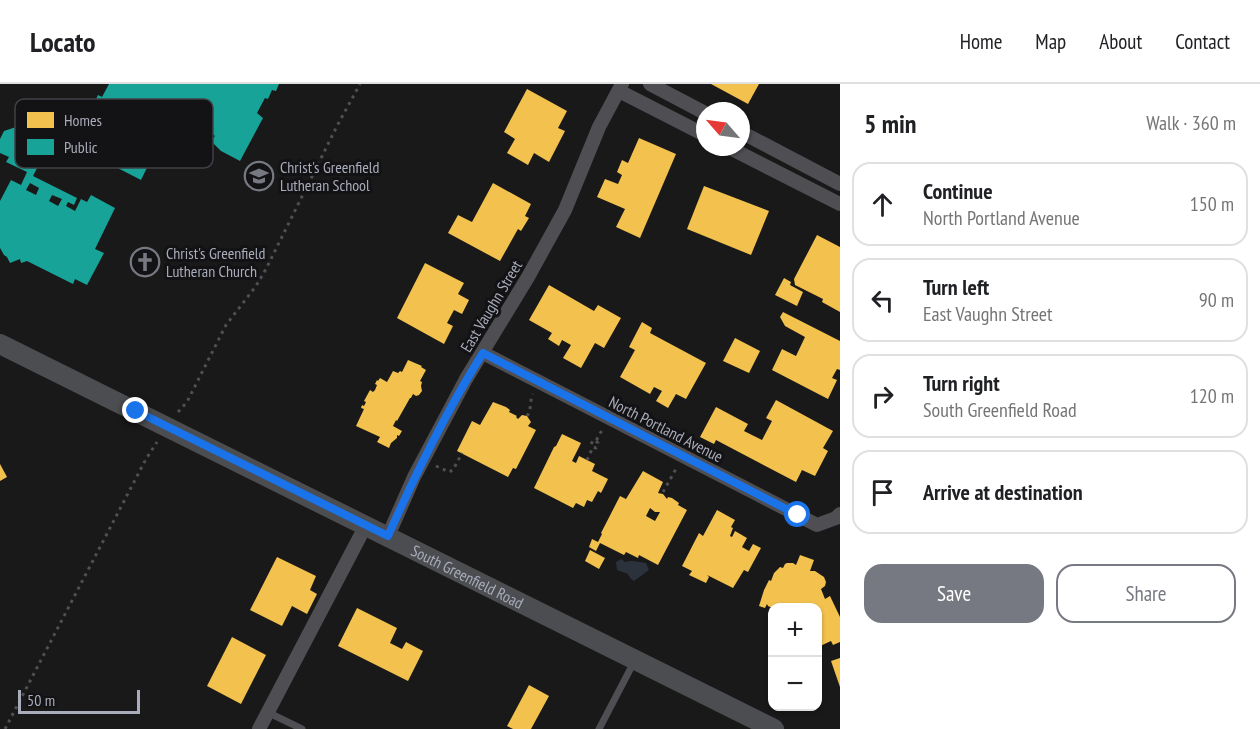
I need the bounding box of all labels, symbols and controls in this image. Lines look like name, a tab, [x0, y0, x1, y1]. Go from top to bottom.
text: Locato	[30, 23, 96, 60]
text: Home	[960, 28, 1002, 55]
text: Map	[1035, 28, 1066, 55]
text: About	[1099, 28, 1142, 55]
text: Contact	[1175, 28, 1230, 55]
legend	[15, 99, 213, 168]
north arrow	[696, 102, 750, 156]
text: 5 min	[864, 107, 917, 140]
text: Homes	[64, 110, 102, 130]
text: Walk · 360 m	[1146, 110, 1236, 136]
text: Public	[64, 137, 98, 157]
place label: Christ's Greenfield Lutheran School	[280, 157, 380, 195]
school or university icon: Christ's Greenfield Lutheran School	[243, 160, 275, 192]
text: Continue	[923, 177, 993, 205]
icon: ahead	[866, 188, 899, 221]
text: 150 m	[1190, 191, 1234, 217]
text: North Portland Avenue	[923, 205, 1080, 231]
place label: Christ's Greenfield Lutheran Church	[166, 243, 266, 281]
church icon: Christ's Greenfield Lutheran Church	[129, 246, 161, 278]
street label: East Vaughn Street	[456, 256, 527, 356]
text: Turn left	[923, 273, 989, 301]
icon: left	[866, 284, 899, 317]
text: 90 m	[1199, 287, 1234, 313]
text: East Vaughn Street	[923, 301, 1053, 327]
text: Turn right	[923, 369, 1000, 397]
icon: right	[866, 380, 899, 413]
text: 120 m	[1190, 383, 1234, 409]
street label: North Portland Avenue	[606, 392, 726, 466]
route end	[122, 397, 148, 423]
text: South Greenfield Road	[923, 397, 1077, 423]
icon: arrive	[866, 476, 899, 509]
text: Arrive at destination	[923, 478, 1083, 506]
route start	[784, 501, 810, 527]
street label: South Greenfield Road	[408, 540, 527, 613]
button: Save	[864, 564, 1044, 623]
button: Share	[1056, 564, 1236, 623]
map controls	[768, 603, 822, 711]
button: +	[768, 603, 822, 657]
button: −	[768, 657, 822, 711]
scale bar	[18, 687, 140, 714]
text: 50 m	[27, 690, 55, 710]

